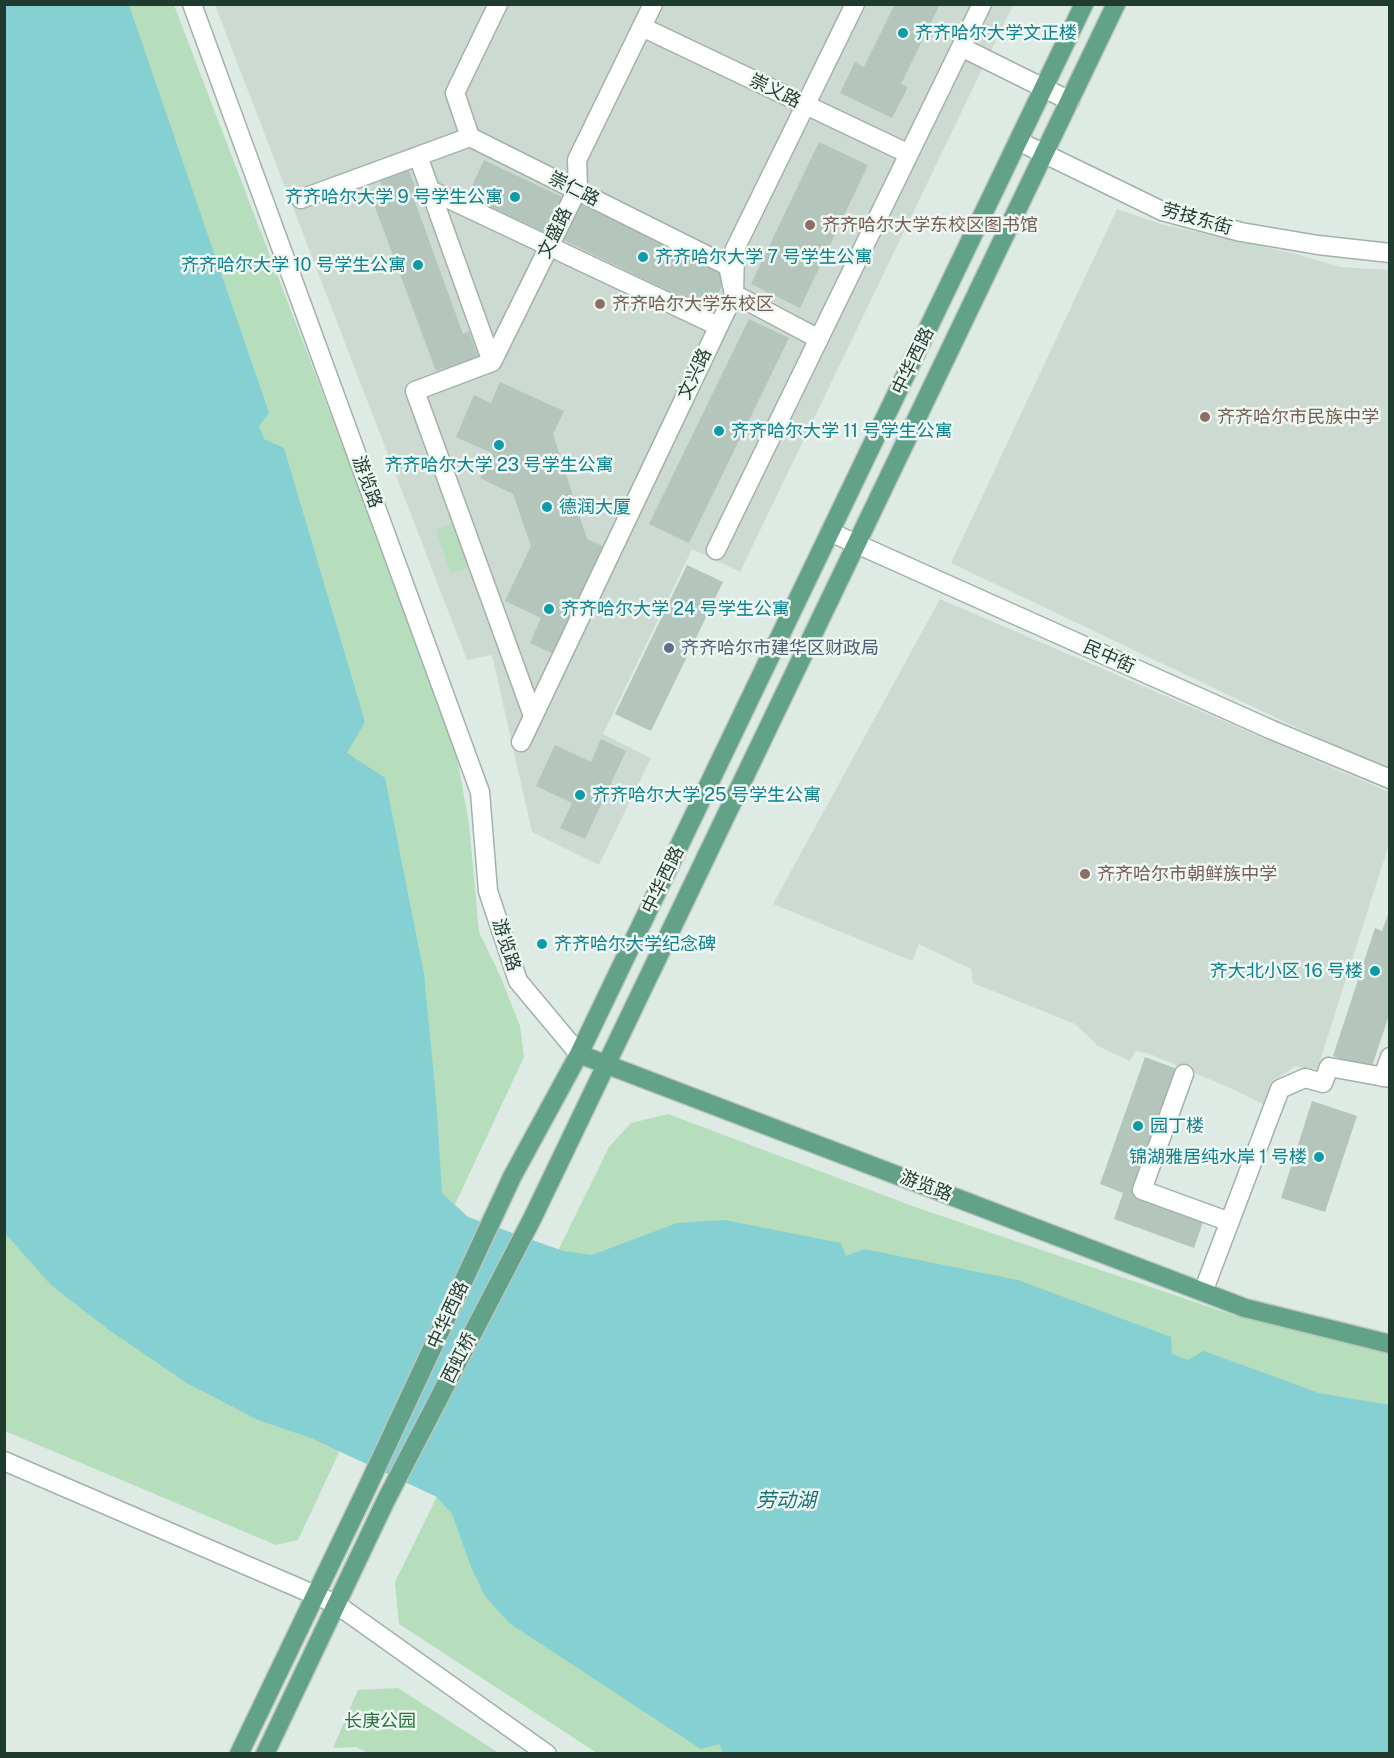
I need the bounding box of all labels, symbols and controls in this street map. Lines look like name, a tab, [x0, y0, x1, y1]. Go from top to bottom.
place label: 齐齐哈尔大学文正楼	[915, 22, 1077, 44]
marker: 齐齐哈尔大学文正楼	[896, 26, 910, 40]
street label: 崇义路	[746, 69, 804, 113]
street label: 崇仁路	[545, 167, 603, 211]
place label: 齐齐哈尔大学 9 号学生公寓	[285, 186, 503, 208]
marker: 齐齐哈尔大学 9 号学生公寓	[508, 190, 522, 204]
street label: 劳技东街	[1159, 199, 1235, 239]
street label: 文盛路	[533, 204, 577, 262]
place label: 齐齐哈尔大学东校区图书馆	[822, 214, 1038, 236]
marker: 齐齐哈尔大学东校区图书馆	[803, 218, 817, 232]
place label: 齐齐哈尔大学 7 号学生公寓	[655, 246, 873, 268]
marker: 齐齐哈尔大学 7 号学生公寓	[636, 250, 650, 264]
place label: 齐齐哈尔大学 10 号学生公寓	[181, 254, 406, 276]
marker: 齐齐哈尔大学 10 号学生公寓	[411, 258, 425, 272]
place label: 齐齐哈尔大学东校区	[612, 293, 774, 315]
marker: 齐齐哈尔大学东校区	[593, 297, 607, 311]
street label: 中华西路	[888, 324, 938, 398]
street label: 文兴路	[674, 345, 716, 403]
place label: 齐齐哈尔市民族中学	[1217, 406, 1379, 428]
marker: 齐齐哈尔市民族中学	[1198, 410, 1212, 424]
place label: 齐齐哈尔大学 11 号学生公寓	[731, 420, 952, 442]
marker: 齐齐哈尔大学 11 号学生公寓	[712, 424, 726, 438]
marker: 齐齐哈尔大学 23 号学生公寓	[492, 438, 506, 452]
street label: 游览路	[348, 453, 386, 511]
place label: 齐齐哈尔大学 23 号学生公寓	[385, 454, 613, 476]
place label: 德润大厦	[559, 496, 631, 518]
marker: 德润大厦	[540, 500, 554, 514]
place label: 齐齐哈尔大学 24 号学生公寓	[561, 598, 790, 620]
marker: 齐齐哈尔大学 24 号学生公寓	[542, 602, 556, 616]
street label: 民中街	[1080, 636, 1138, 678]
place label: 齐齐哈尔市建华区财政局	[681, 637, 879, 659]
marker: 齐齐哈尔市建华区财政局	[662, 641, 676, 655]
place label: 齐齐哈尔大学 25 号学生公寓	[592, 784, 821, 806]
marker: 齐齐哈尔大学 25 号学生公寓	[573, 788, 587, 802]
street label: 中华西路	[638, 843, 688, 917]
place label: 齐齐哈尔市朝鲜族中学	[1097, 863, 1277, 885]
marker: 齐齐哈尔市朝鲜族中学	[1078, 867, 1092, 881]
street label: 游览路	[487, 916, 525, 974]
place label: 齐齐哈尔大学纪念碑	[554, 933, 716, 955]
marker: 齐齐哈尔大学纪念碑	[535, 937, 549, 951]
place label: 齐大北小区 16 号楼	[1210, 960, 1363, 982]
marker: 齐大北小区 16 号楼	[1368, 964, 1382, 978]
place label: 园丁楼	[1150, 1115, 1204, 1137]
marker: 园丁楼	[1131, 1119, 1145, 1133]
place label: 锦湖雅居纯水岸 1 号楼	[1129, 1146, 1307, 1168]
marker: 锦湖雅居纯水岸 1 号楼	[1312, 1150, 1326, 1164]
street label: 游览路	[897, 1166, 955, 1206]
street label: 中华西路	[423, 1278, 473, 1352]
street label: 西虹桥	[437, 1329, 481, 1387]
water label: 劳动湖	[756, 1489, 816, 1513]
park label: 长庚公园	[344, 1710, 416, 1732]

